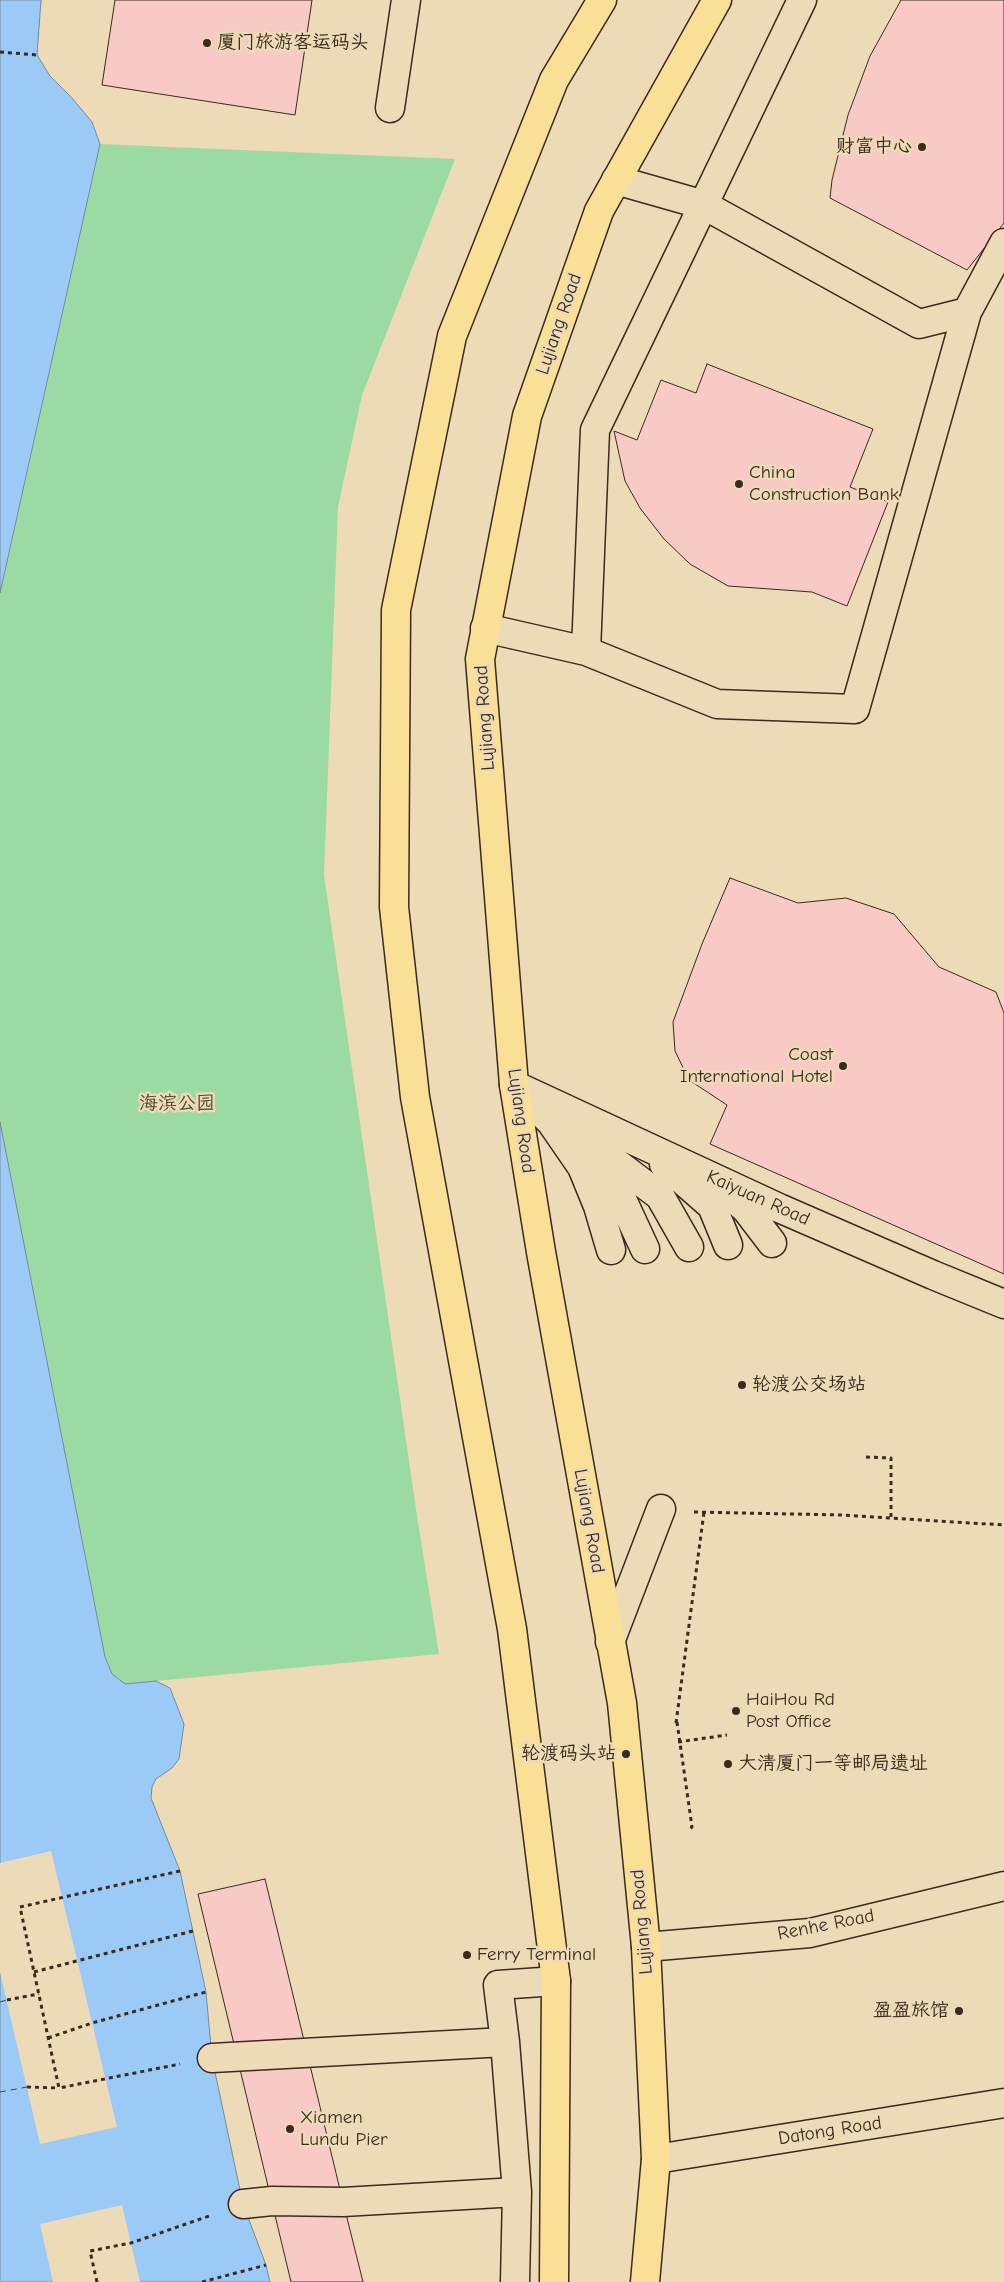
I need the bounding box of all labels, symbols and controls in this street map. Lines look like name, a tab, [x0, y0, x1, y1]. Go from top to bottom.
place label: 厦门旅游客运码头	[217, 32, 369, 54]
marker: 厦门旅游客运码头	[201, 37, 213, 49]
place label: 财富中心	[836, 136, 912, 158]
marker: 财富中心	[916, 141, 928, 153]
street label: Lujiang Road	[531, 270, 587, 378]
place label: China Construction Bank	[749, 462, 899, 506]
marker: China Construction Bank	[733, 478, 745, 490]
street label: Lujiang Road	[470, 665, 500, 771]
place label: Coast International Hotel	[680, 1044, 833, 1088]
marker: Coast International Hotel	[837, 1060, 849, 1072]
street label: Lujiang Road	[502, 1067, 540, 1175]
park label: 海滨公园	[139, 1093, 215, 1115]
street label: Kaiyuan Road	[703, 1165, 813, 1231]
place label: 轮渡公交场站	[752, 1374, 866, 1396]
marker: 轮渡公交场站	[736, 1379, 748, 1391]
street label: Lujiang Road	[569, 1467, 609, 1575]
place label: HaiHou Rd Post Office	[746, 1689, 835, 1733]
marker: HaiHou Rd Post Office	[730, 1705, 742, 1717]
place label: 轮渡码头站	[521, 1743, 616, 1765]
marker: 轮渡码头站	[620, 1748, 632, 1760]
place label: 大清厦门一等邮局遗址	[738, 1753, 928, 1775]
marker: 大清厦门一等邮局遗址	[722, 1758, 734, 1770]
street label: Lujiang Road	[626, 1868, 658, 1976]
street label: Renhe Road	[776, 1904, 876, 1946]
place label: Ferry Terminal	[477, 1944, 596, 1966]
marker: Ferry Terminal	[461, 1949, 473, 1961]
place label: 盈盈旅馆	[873, 2000, 949, 2022]
marker: 盈盈旅馆	[953, 2005, 965, 2017]
place label: Xiamen Lundu Pier	[300, 2107, 388, 2151]
street label: Datong Road	[777, 2112, 883, 2150]
marker: Xiamen Lundu Pier	[284, 2123, 296, 2135]

